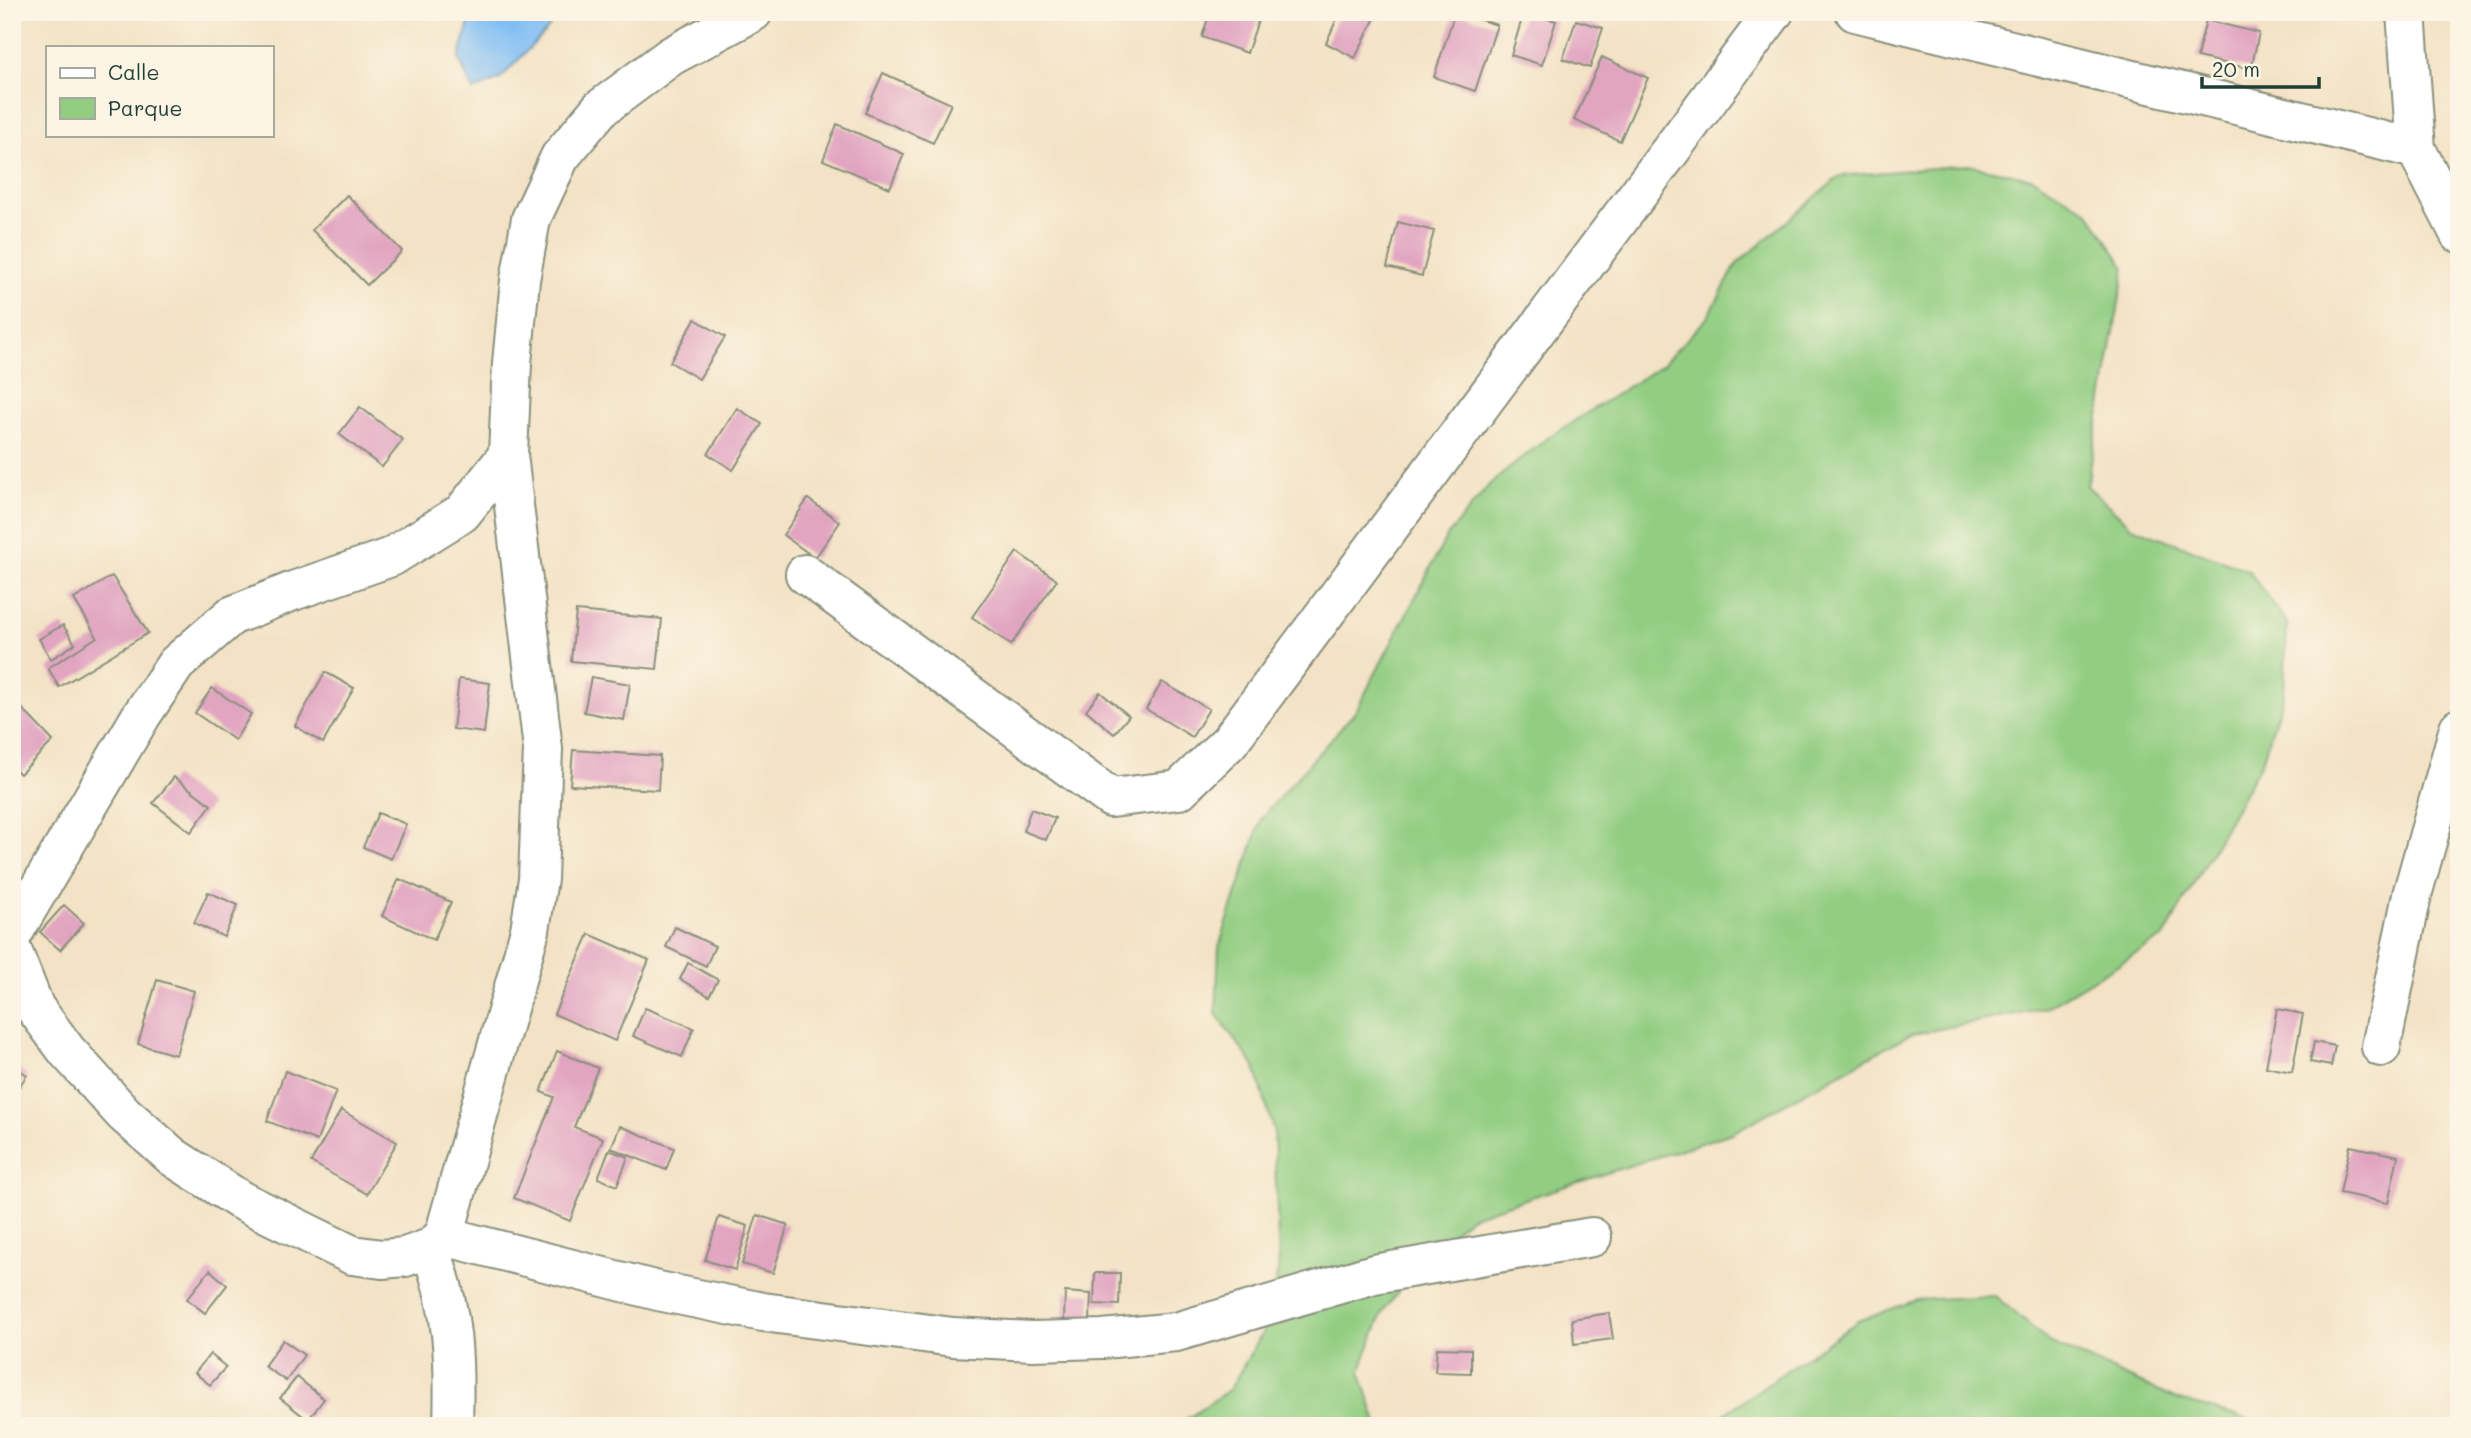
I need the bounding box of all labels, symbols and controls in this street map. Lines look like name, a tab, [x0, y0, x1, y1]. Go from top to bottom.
legend	[46, 46, 273, 136]
scale bar	[2202, 46, 2319, 90]
text: 20 m	[2212, 55, 2260, 82]
text: Calle	[108, 58, 160, 85]
text: Parque	[108, 94, 182, 121]

